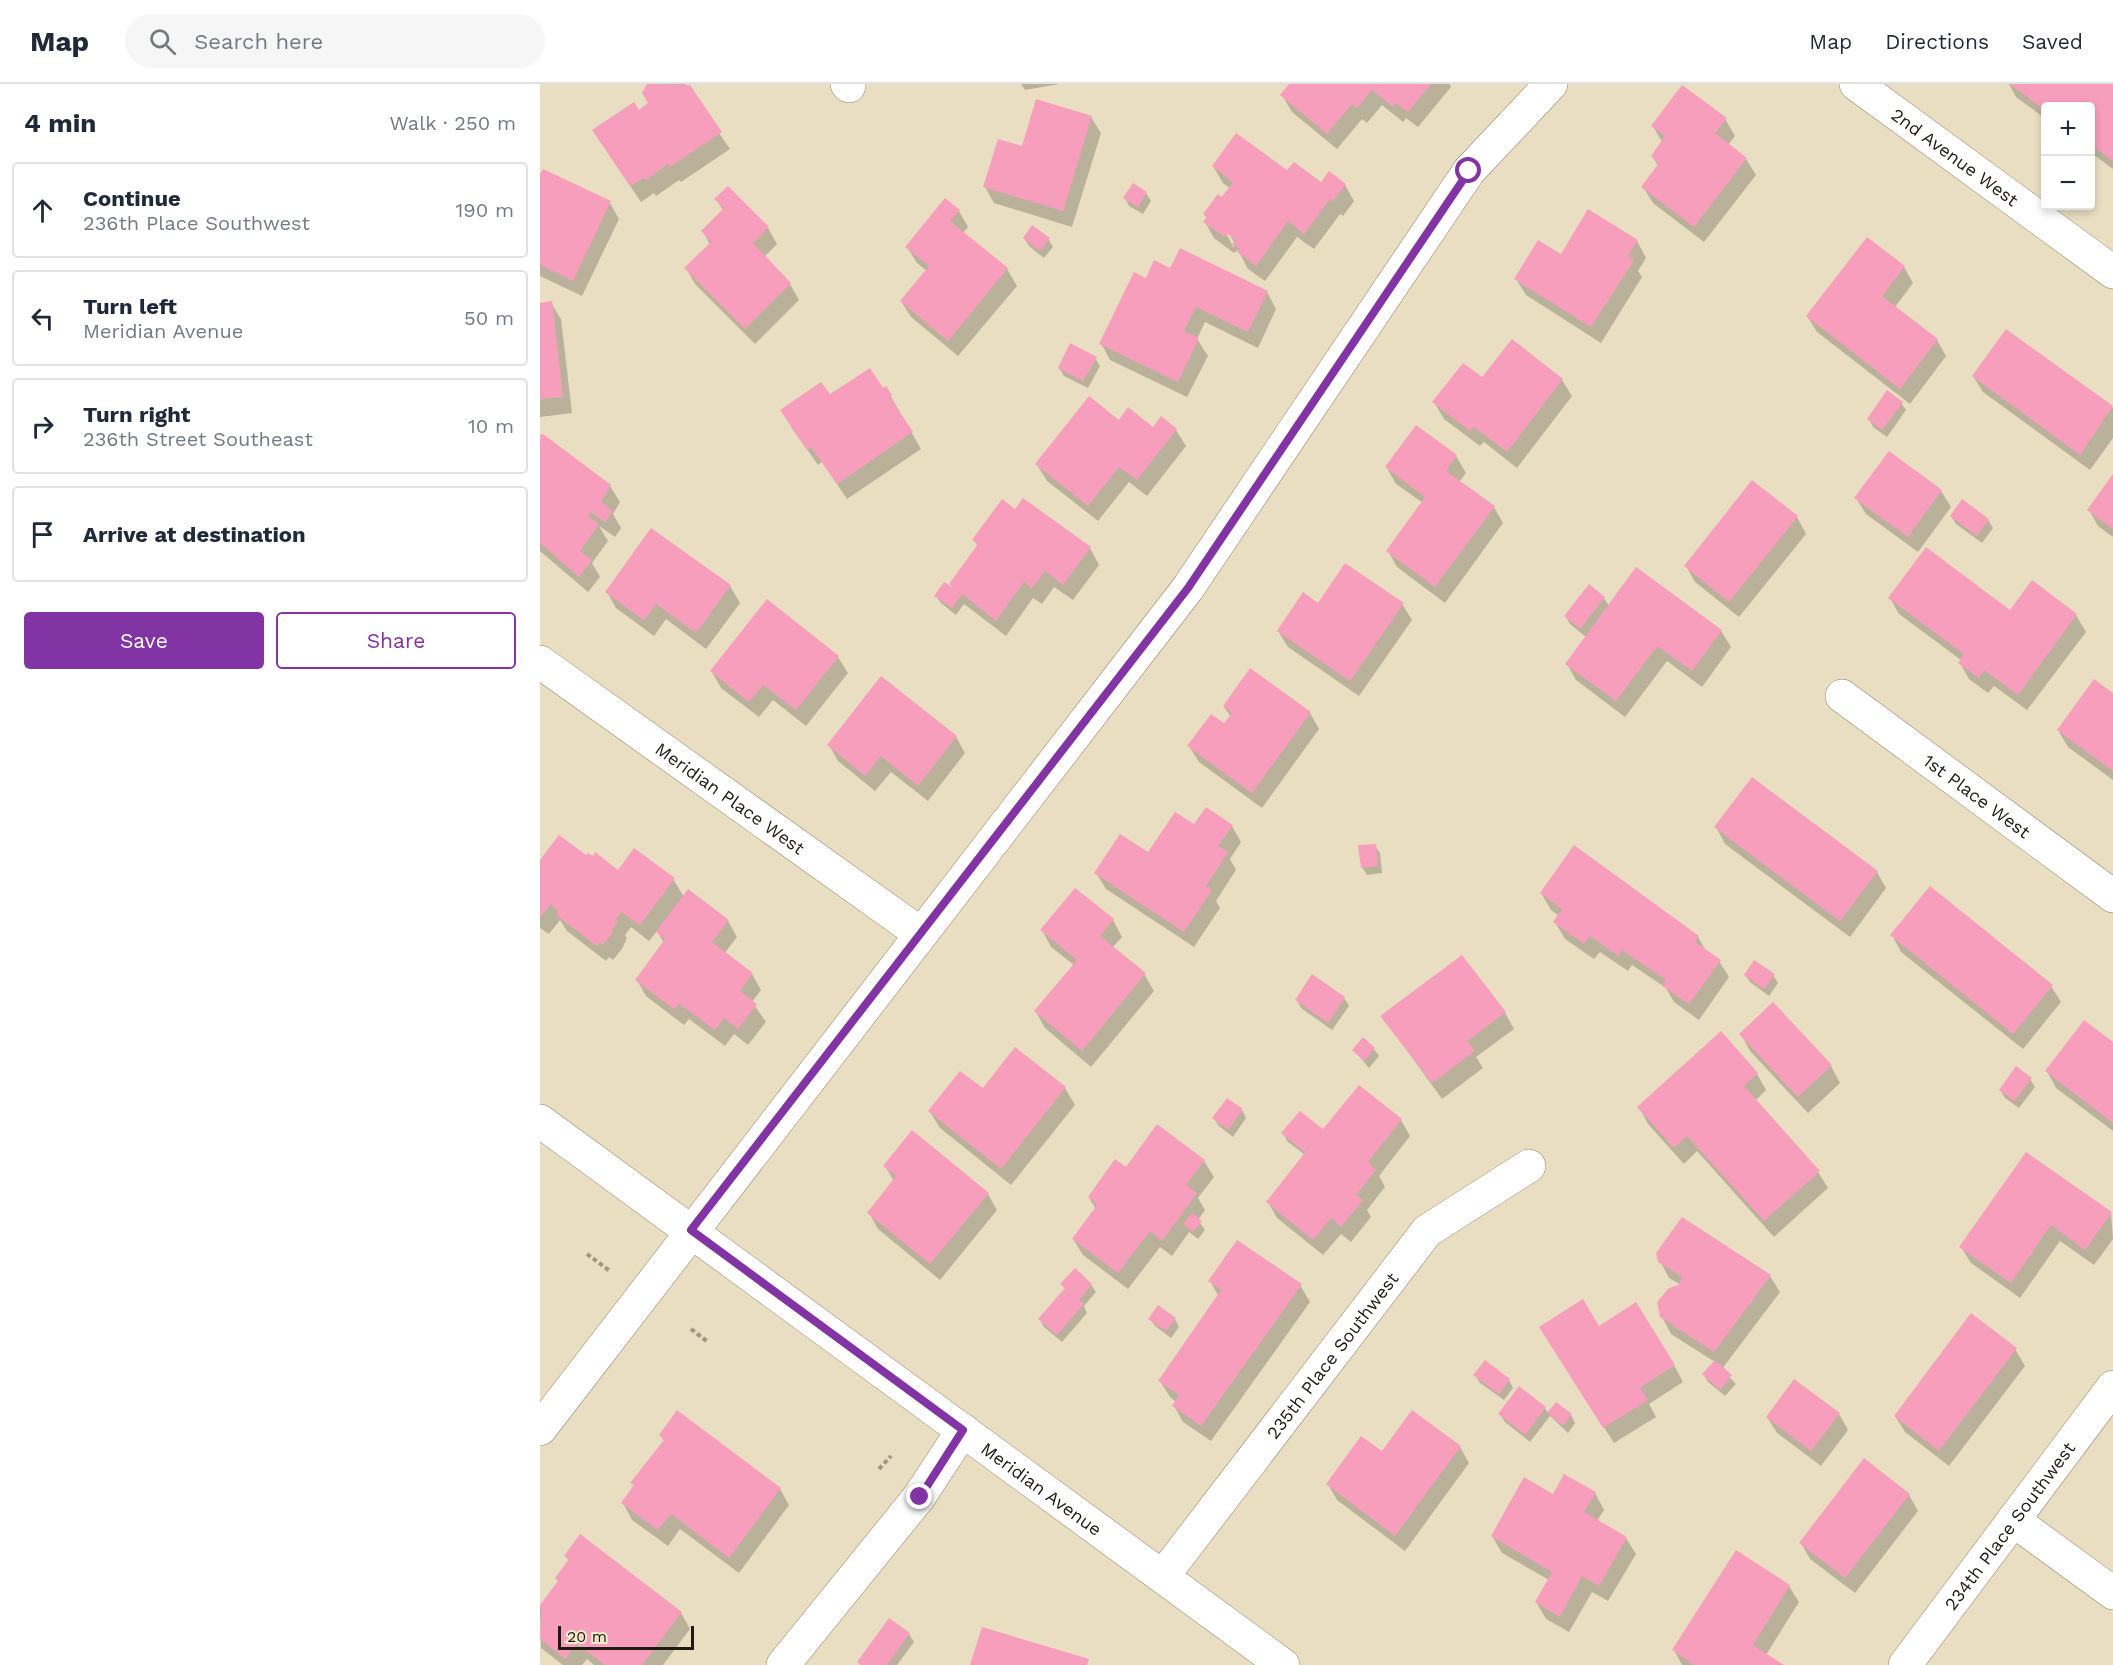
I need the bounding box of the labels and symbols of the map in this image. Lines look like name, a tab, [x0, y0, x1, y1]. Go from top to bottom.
street label: 2nd Avenue West	[1888, 103, 2023, 210]
route start	[1455, 157, 1481, 183]
street label: Meridian Place West	[652, 738, 810, 859]
street label: 1st Place West	[1920, 750, 2035, 842]
street label: 235th Place Southwest	[1262, 1268, 1403, 1443]
street label: Meridian Avenue	[977, 1437, 1106, 1540]
street label: 234th Place Southwest	[1940, 1437, 2079, 1614]
route end	[906, 1483, 932, 1509]
scale bar	[558, 1623, 694, 1650]

